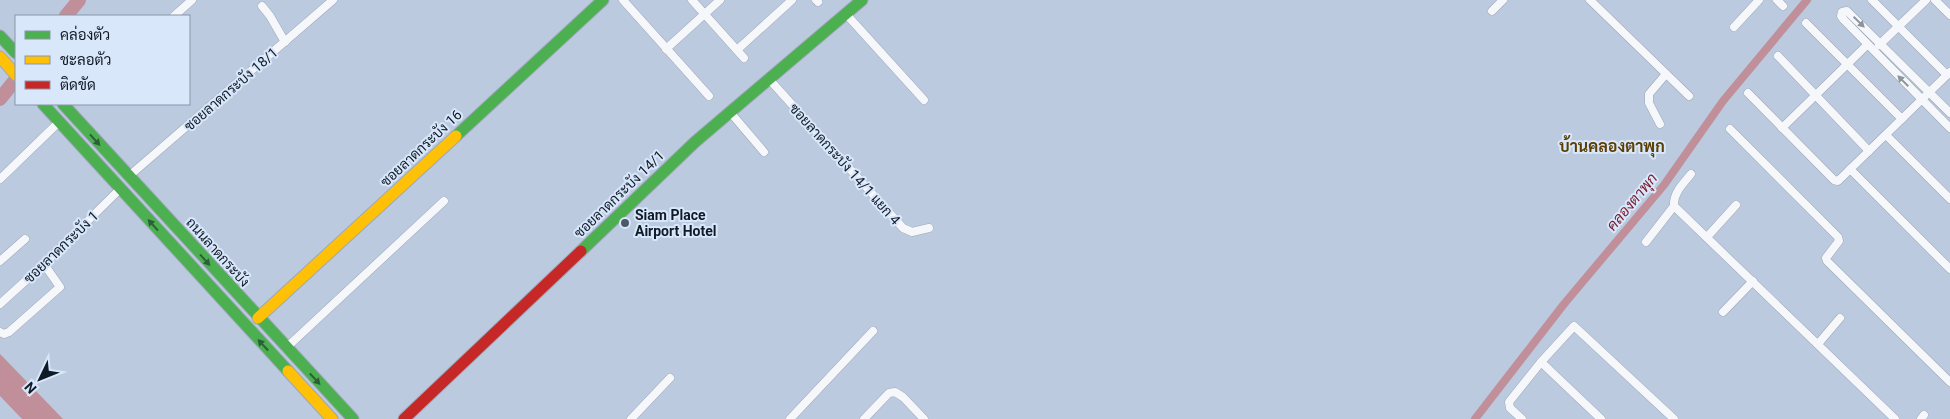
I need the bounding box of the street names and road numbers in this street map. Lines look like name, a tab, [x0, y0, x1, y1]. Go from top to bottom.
street label: ซอยลาดกระบัง 18/1	[181, 44, 281, 134]
street label: ซอยลาดกระบัง 14/1 แยก 4	[786, 100, 904, 228]
street label: ซอยลาดกระบัง 16	[377, 106, 465, 190]
street label: ซอยลาดกระบัง 14/1	[571, 147, 667, 241]
street label: ซอยลาดกระบัง 1	[21, 208, 101, 286]
street label: ถนนลาดกระบัง	[183, 214, 253, 290]

